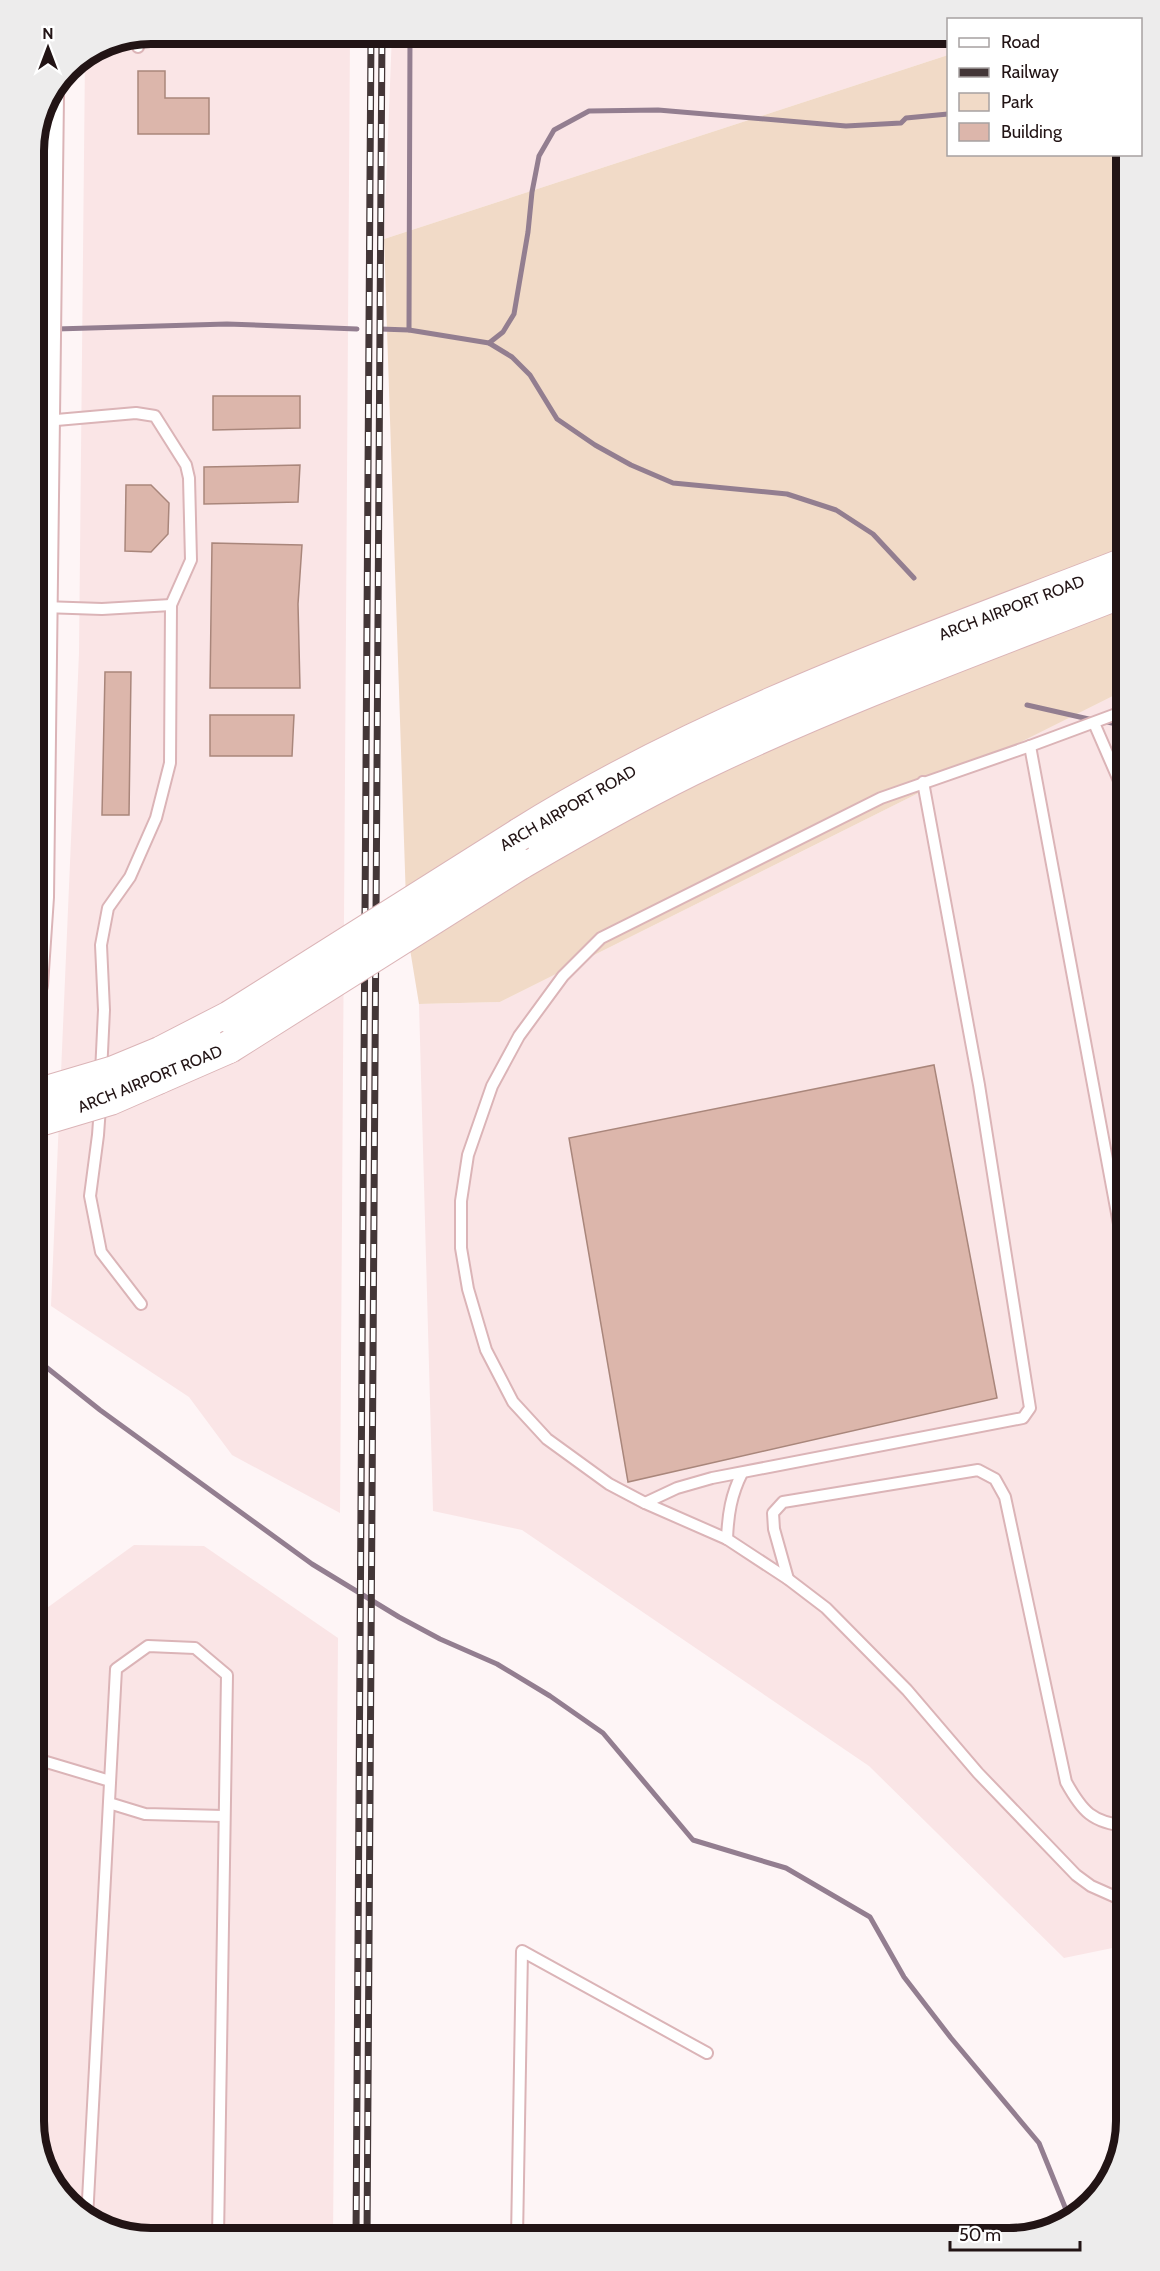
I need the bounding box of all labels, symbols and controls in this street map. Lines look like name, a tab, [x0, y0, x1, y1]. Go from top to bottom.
north arrow	[18, 18, 78, 78]
legend	[947, 18, 1142, 156]
text: N	[42, 24, 54, 43]
text: Road	[1001, 31, 1040, 53]
text: Railway	[1001, 61, 1059, 83]
text: Park	[1001, 91, 1034, 113]
text: Building	[1001, 121, 1063, 143]
street label: ARCH AIRPORT ROAD	[936, 571, 1087, 644]
street label: ARCH AIRPORT ROAD	[496, 761, 640, 855]
street label: ARCH AIRPORT ROAD	[75, 1041, 225, 1117]
scale bar	[950, 2214, 1080, 2252]
text: 50 m	[959, 2224, 1001, 2246]

